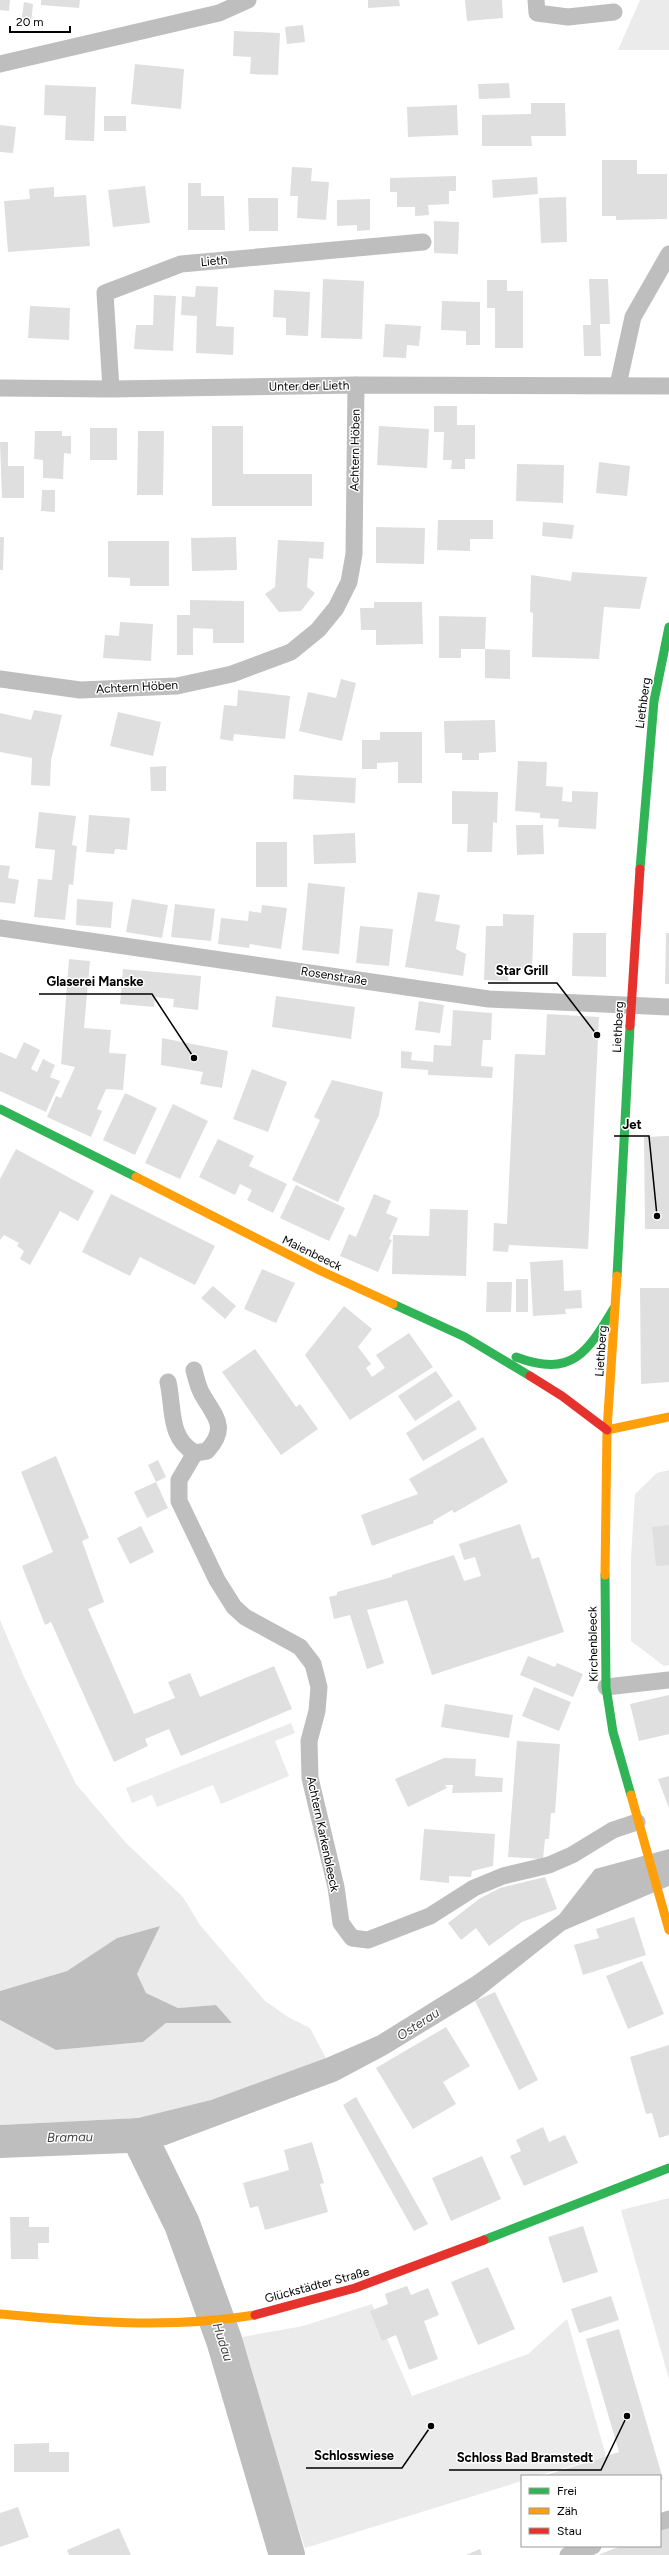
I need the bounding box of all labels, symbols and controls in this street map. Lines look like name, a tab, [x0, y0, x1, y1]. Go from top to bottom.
scale bar	[10, 8, 70, 34]
text: 20 m	[16, 15, 44, 29]
street label: Lieth	[200, 253, 228, 269]
street label: Unter der Lieth	[269, 378, 350, 394]
street label: Achtern Höben	[347, 408, 363, 491]
street label: Liethberg	[632, 677, 654, 729]
street label: Achtern Höben	[96, 678, 179, 696]
callout: Star Grill	[488, 958, 557, 983]
text: Star Grill	[496, 963, 548, 978]
street label: Rosenstraße	[300, 964, 369, 988]
callout: Glaserei Manske	[39, 969, 152, 994]
text: Glaserei Manske	[46, 974, 144, 989]
street label: Liethberg	[610, 1001, 626, 1053]
callout: Jet	[614, 1111, 649, 1136]
text: Jet	[622, 1117, 642, 1132]
street label: Maienbeeck	[280, 1233, 344, 1274]
street label: Liethberg	[592, 1325, 610, 1377]
street label: Kirchenbleeck	[585, 1606, 601, 1682]
street label: Achtern Karkenbleeck	[304, 1775, 342, 1893]
water label: Osterau	[394, 2005, 442, 2043]
water label: Bramau	[47, 2129, 93, 2145]
street label: Glückstädter Straße	[263, 2264, 371, 2306]
water label: Hudau	[210, 2321, 236, 2363]
callout: Schlosswiese	[306, 2443, 402, 2468]
callout: Schloss Bad Bramstedt	[449, 2445, 601, 2470]
text: Schlosswiese	[314, 2448, 394, 2463]
text: Schloss Bad Bramstedt	[457, 2450, 593, 2465]
legend	[521, 2475, 661, 2547]
text: Frei	[557, 2484, 577, 2498]
text: Zäh	[557, 2504, 578, 2518]
text: Stau	[557, 2524, 582, 2538]

